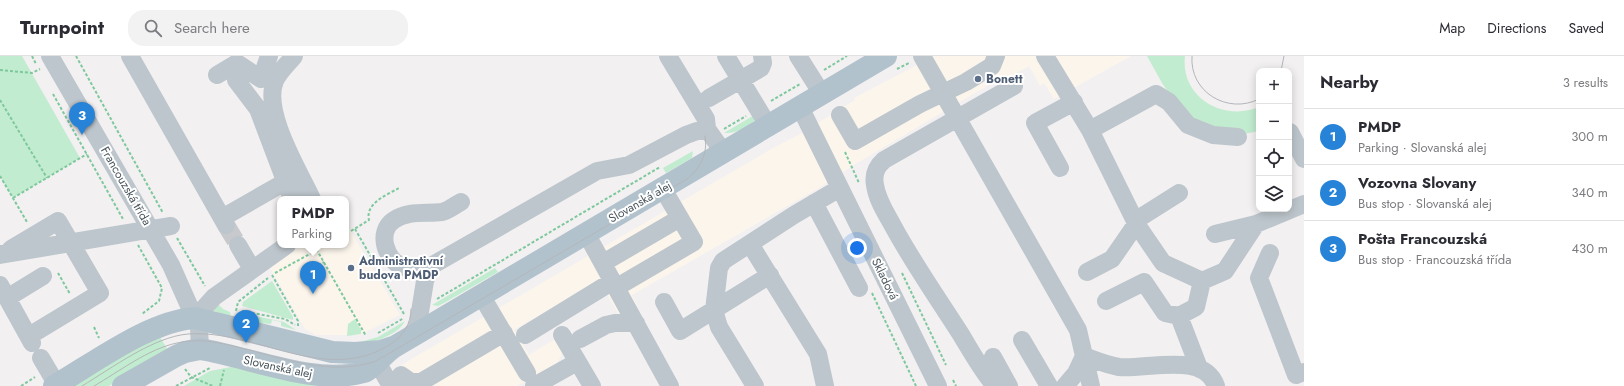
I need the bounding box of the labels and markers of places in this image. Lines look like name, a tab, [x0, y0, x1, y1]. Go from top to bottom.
place label: Bonett	[986, 70, 1023, 88]
marker: Bonett	[973, 74, 983, 84]
pin: 3	[69, 102, 95, 135]
place label: Administrativní budova PMDP	[358, 252, 444, 284]
pin: 1	[300, 261, 326, 294]
marker: Administrativní budova PMDP	[346, 263, 356, 273]
pin: 2	[233, 310, 259, 343]

